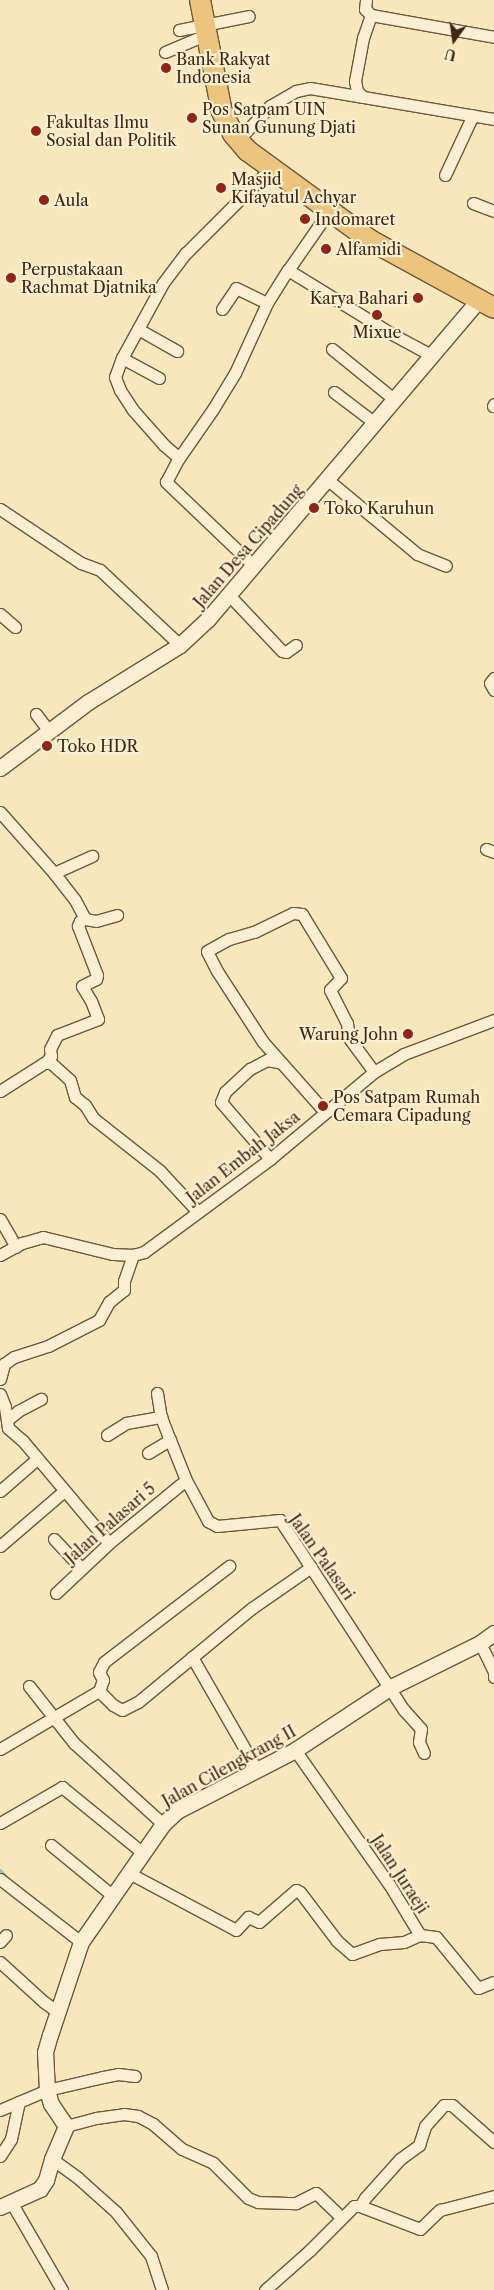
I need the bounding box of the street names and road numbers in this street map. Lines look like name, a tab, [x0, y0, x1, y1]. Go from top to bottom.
street label: Jalan Desa Cipadung	[189, 481, 307, 611]
street label: Jalan Embah Jaksa	[183, 1107, 303, 1207]
street label: Jalan Palasari 5	[61, 1479, 159, 1567]
street label: Jalan Palasari	[285, 1510, 359, 1604]
street label: Jalan Cilengkrang II	[159, 1721, 299, 1811]
street label: Jalan Juraeji	[367, 1831, 433, 1917]

